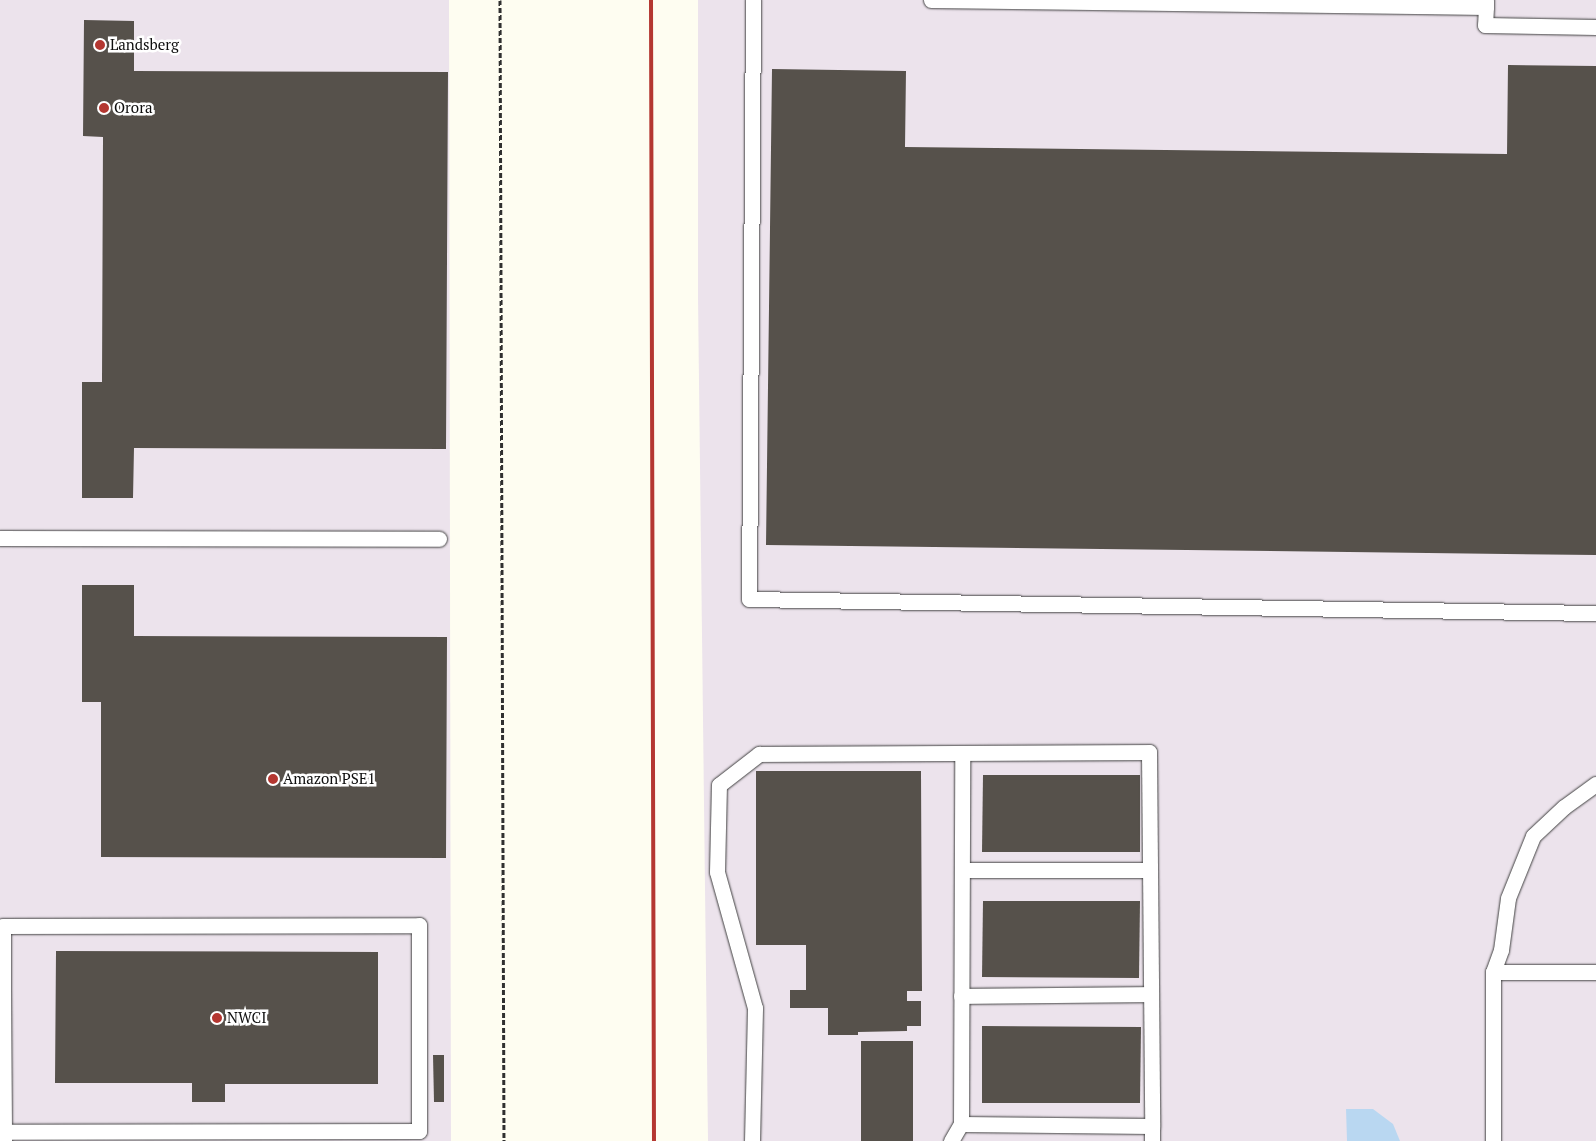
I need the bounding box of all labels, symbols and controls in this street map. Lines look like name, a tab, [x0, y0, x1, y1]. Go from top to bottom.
place label: Landsberg	[110, 36, 179, 54]
marker: Landsberg	[94, 39, 106, 51]
place label: Orora	[114, 99, 152, 117]
marker: Orora	[98, 102, 110, 114]
place label: Amazon PSE1	[283, 770, 375, 788]
marker: Amazon PSE1	[267, 773, 279, 785]
place label: NWCI	[227, 1009, 266, 1027]
marker: NWCI	[211, 1012, 223, 1024]

